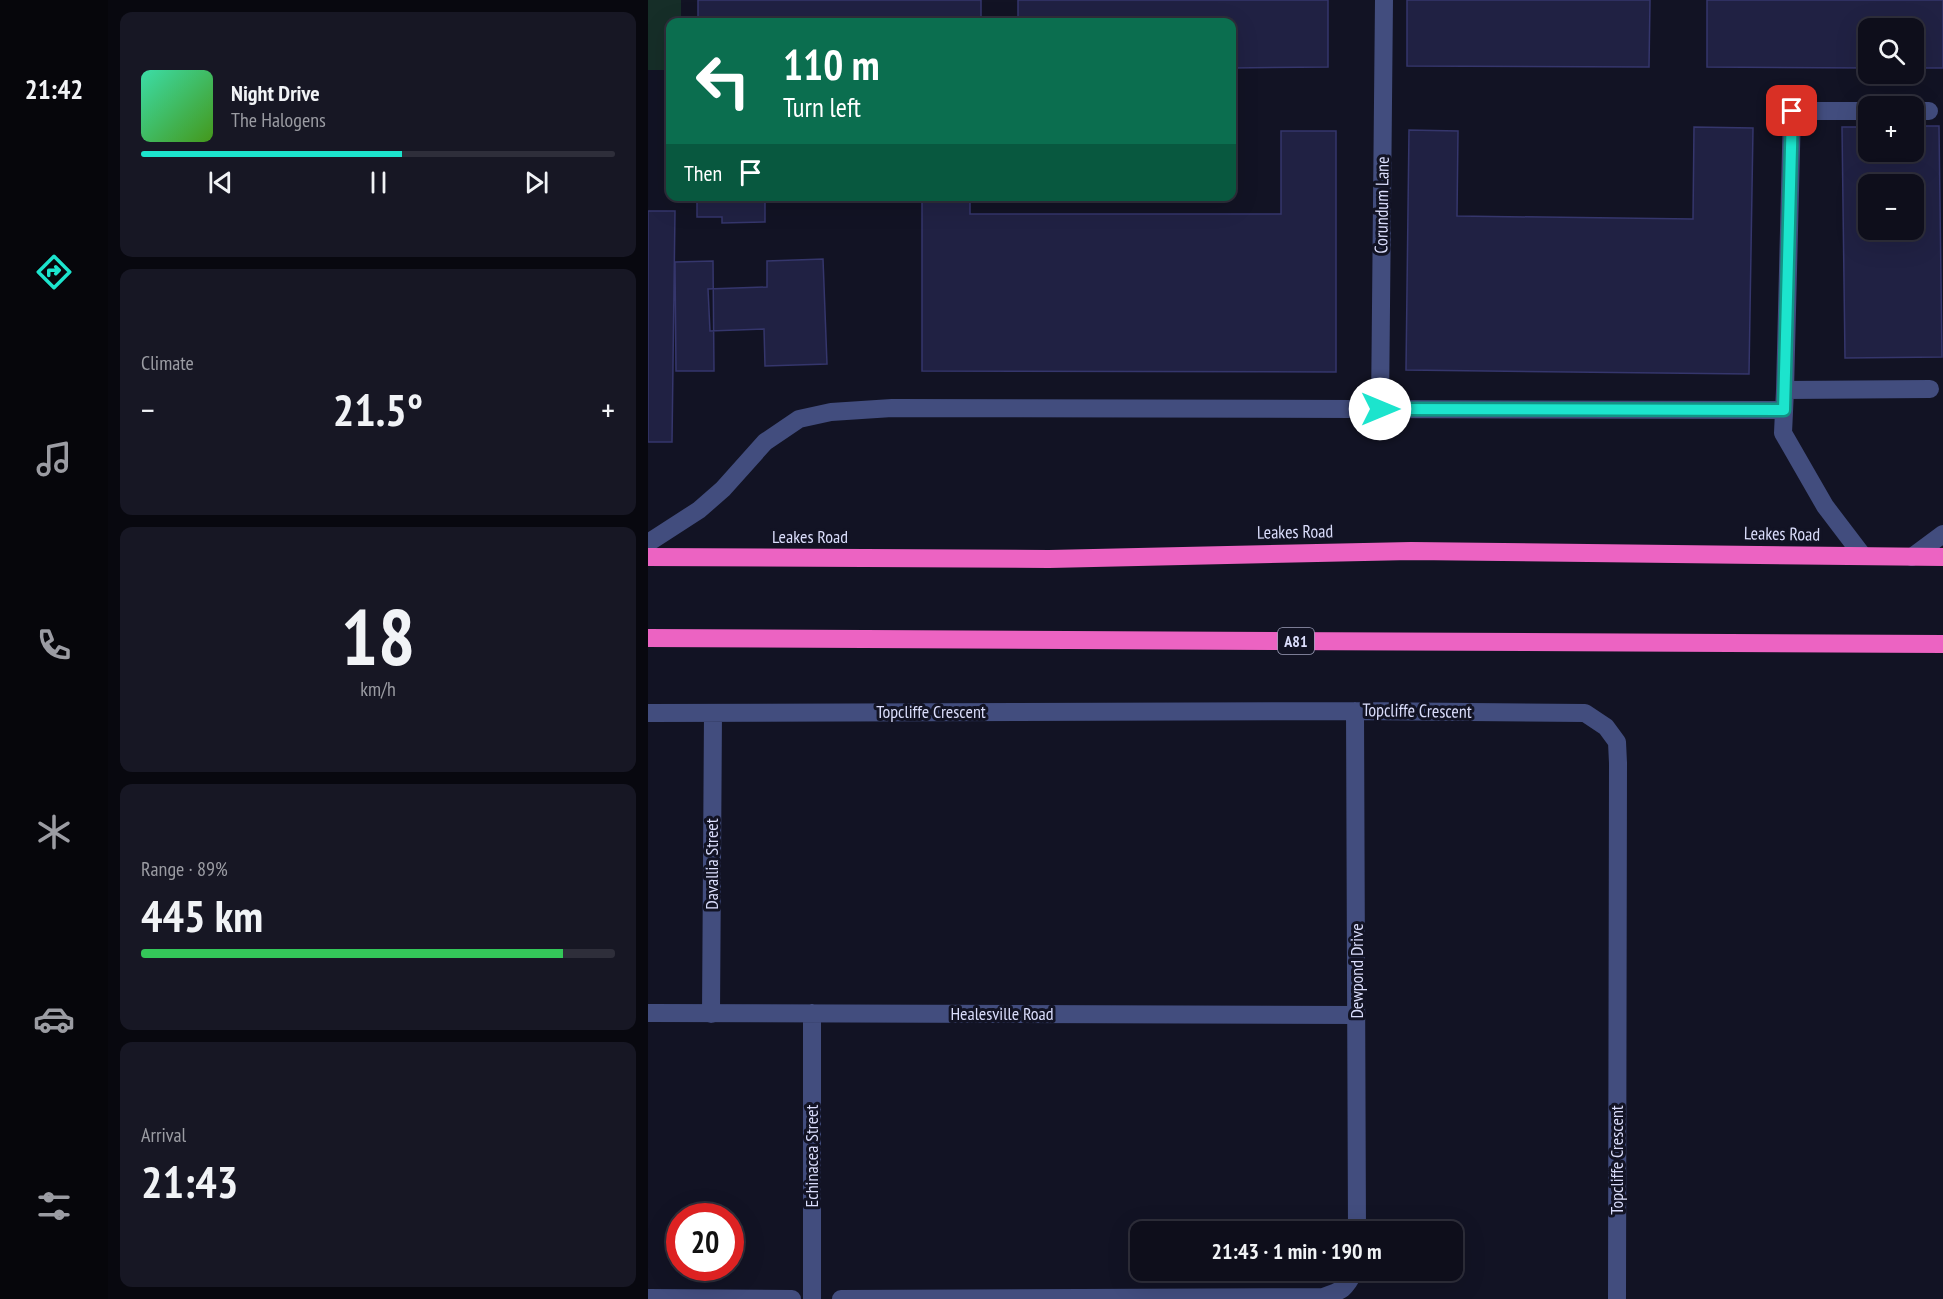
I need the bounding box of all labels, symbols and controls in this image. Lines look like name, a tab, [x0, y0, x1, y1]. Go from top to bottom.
map controls	[1858, 18, 1924, 240]
button: search	[1858, 18, 1924, 84]
text: 110 m	[783, 37, 880, 92]
icon: left	[684, 42, 762, 120]
text: 21:42	[25, 72, 83, 106]
text: Night Drive	[231, 79, 320, 107]
pin	[1766, 85, 1817, 136]
text: Turn left	[783, 90, 861, 124]
icon: arrive	[1775, 94, 1808, 127]
button: +	[1858, 96, 1924, 162]
text: The Halogens	[231, 107, 326, 133]
icon: arrive	[734, 156, 767, 189]
street label: Corundum Lane	[1369, 156, 1394, 254]
text: Then	[684, 159, 722, 187]
icon: previous	[204, 166, 237, 199]
icon: pause	[362, 166, 395, 199]
icon: next	[520, 166, 553, 199]
button: −	[1858, 174, 1924, 240]
icon: directions	[33, 251, 75, 293]
text: Climate	[141, 350, 194, 376]
position arrow	[1348, 377, 1412, 441]
text: 21.5°	[333, 380, 423, 438]
text: −	[141, 388, 155, 431]
text: +	[601, 388, 615, 431]
icon: music	[33, 438, 75, 480]
street label: Leakes Road	[1257, 519, 1333, 544]
street label: Leakes Road	[1744, 521, 1820, 546]
street label: Leakes Road	[772, 525, 848, 548]
text: 18	[341, 586, 415, 687]
icon: phone	[33, 624, 75, 666]
road number: A81	[1278, 628, 1314, 654]
text: km/h	[360, 676, 396, 702]
street label: Topcliffe Crescent	[1362, 698, 1472, 723]
street label: Topcliffe Crescent	[876, 700, 986, 723]
icon: climate	[33, 811, 75, 853]
street label: Davallia Street	[700, 818, 723, 910]
text: Range · 89%	[141, 856, 228, 882]
text: 445 km	[141, 886, 263, 944]
street label: Dewpond Drive	[1345, 923, 1368, 1019]
icon: car	[33, 998, 75, 1040]
street label: Healesville Road	[950, 1002, 1054, 1025]
street label: Echinacea Street	[800, 1105, 823, 1207]
street label: Topcliffe Crescent	[1605, 1105, 1628, 1215]
text: Arrival	[141, 1122, 186, 1148]
text: 21:43	[141, 1152, 238, 1210]
icon: filters	[33, 1185, 75, 1227]
speed limit sign: 20	[666, 1203, 744, 1281]
text: 21:43 · 1 min · 190 m	[1211, 1237, 1382, 1265]

